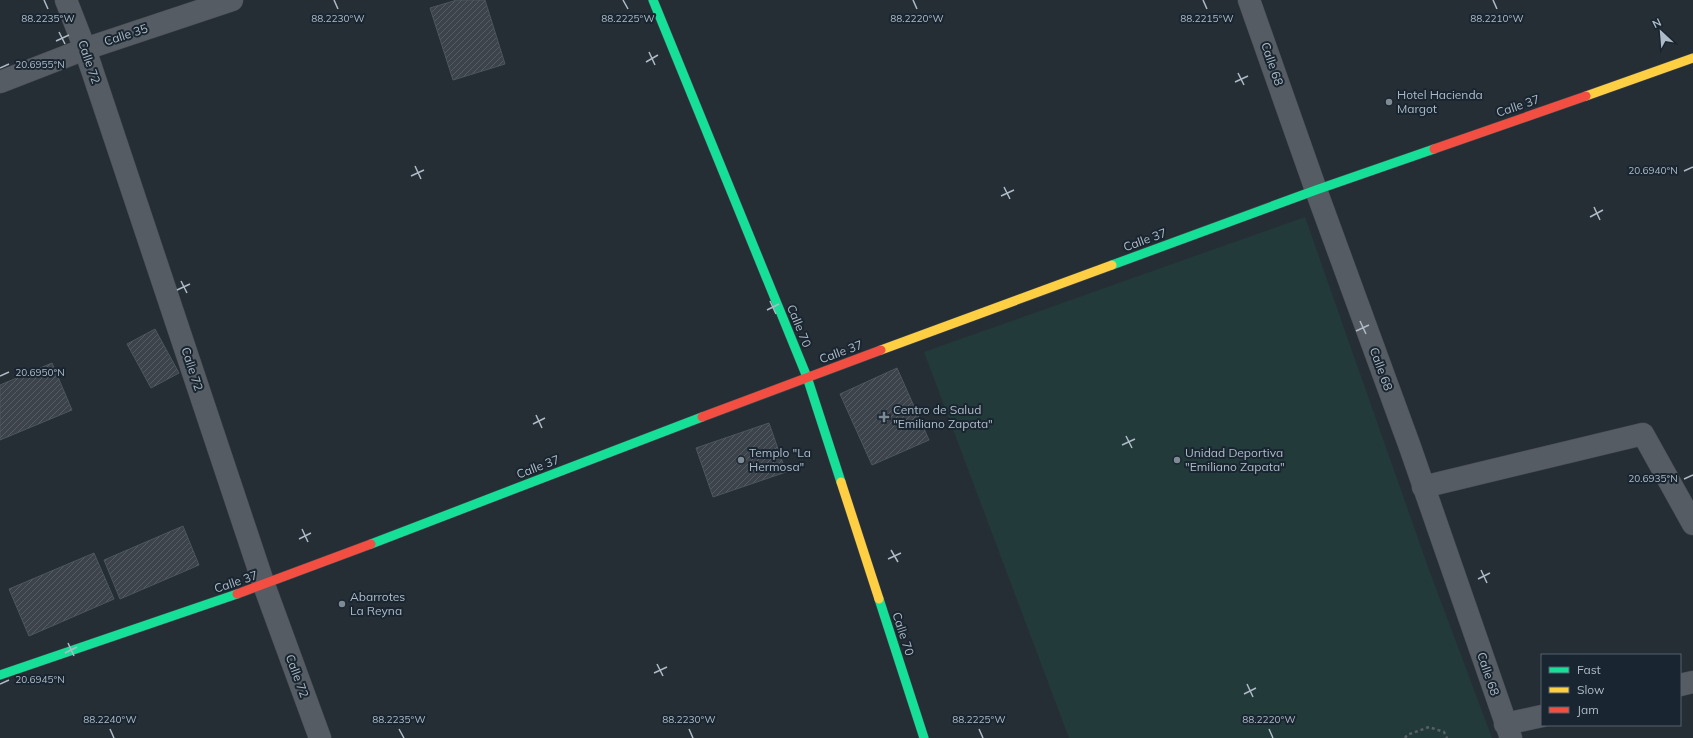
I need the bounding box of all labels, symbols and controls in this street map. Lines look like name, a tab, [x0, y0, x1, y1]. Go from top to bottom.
text: 88.2235°W	[21, 12, 75, 25]
text: 88.2230°W	[311, 12, 365, 25]
text: 88.2225°W	[601, 12, 655, 25]
text: 88.2220°W	[890, 12, 944, 25]
text: 88.2215°W	[1180, 12, 1234, 25]
text: 88.2210°W	[1470, 12, 1524, 25]
north arrow	[1641, 12, 1681, 52]
text: N	[1650, 15, 1663, 31]
street label: Calle 35	[102, 20, 150, 49]
street label: Calle 72	[75, 38, 104, 86]
street label: Calle 68	[1258, 40, 1287, 88]
text: 20.6955°N	[15, 58, 65, 71]
place label: Hotel Hacienda Margot	[1397, 87, 1483, 116]
street label: Calle 37	[1494, 91, 1542, 120]
marker: Hotel Hacienda Margot	[1384, 97, 1394, 107]
text: 20.6940°N	[1628, 164, 1678, 177]
street label: Calle 37	[1121, 225, 1169, 254]
street label: Calle 70	[784, 302, 815, 349]
street label: Calle 37	[817, 337, 865, 366]
street label: Calle 72	[178, 345, 207, 393]
street label: Calle 68	[1367, 345, 1396, 393]
text: 20.6950°N	[15, 366, 65, 379]
place label: Centro de Salud "Emiliano Zapata"	[893, 402, 993, 431]
marker: Centro de Salud "Emiliano Zapata"	[878, 411, 890, 423]
place label: Templo "La Hermosa"	[749, 445, 811, 474]
place label: Unidad Deportiva "Emiliano Zapata"	[1185, 445, 1285, 474]
street label: Calle 37	[514, 451, 562, 482]
marker: Templo "La Hermosa"	[736, 455, 746, 465]
marker: Unidad Deportiva "Emiliano Zapata"	[1172, 455, 1182, 465]
text: 20.6935°N	[1628, 472, 1678, 485]
street label: Calle 37	[212, 567, 260, 596]
place label: Abarrotes La Reyna	[350, 589, 405, 618]
marker: Abarrotes La Reyna	[337, 599, 347, 609]
street label: Calle 70	[889, 610, 918, 658]
street label: Calle 68	[1474, 650, 1503, 698]
street label: Calle 72	[283, 652, 312, 700]
legend	[1541, 654, 1681, 726]
text: Fast	[1577, 662, 1601, 677]
text: 20.6945°N	[15, 673, 65, 686]
text: Slow	[1577, 682, 1605, 697]
text: Jam	[1577, 702, 1599, 717]
text: 88.2240°W	[83, 713, 137, 726]
text: 88.2235°W	[372, 713, 426, 726]
text: 88.2230°W	[662, 713, 716, 726]
text: 88.2225°W	[952, 713, 1006, 726]
text: 88.2220°W	[1242, 713, 1296, 726]

